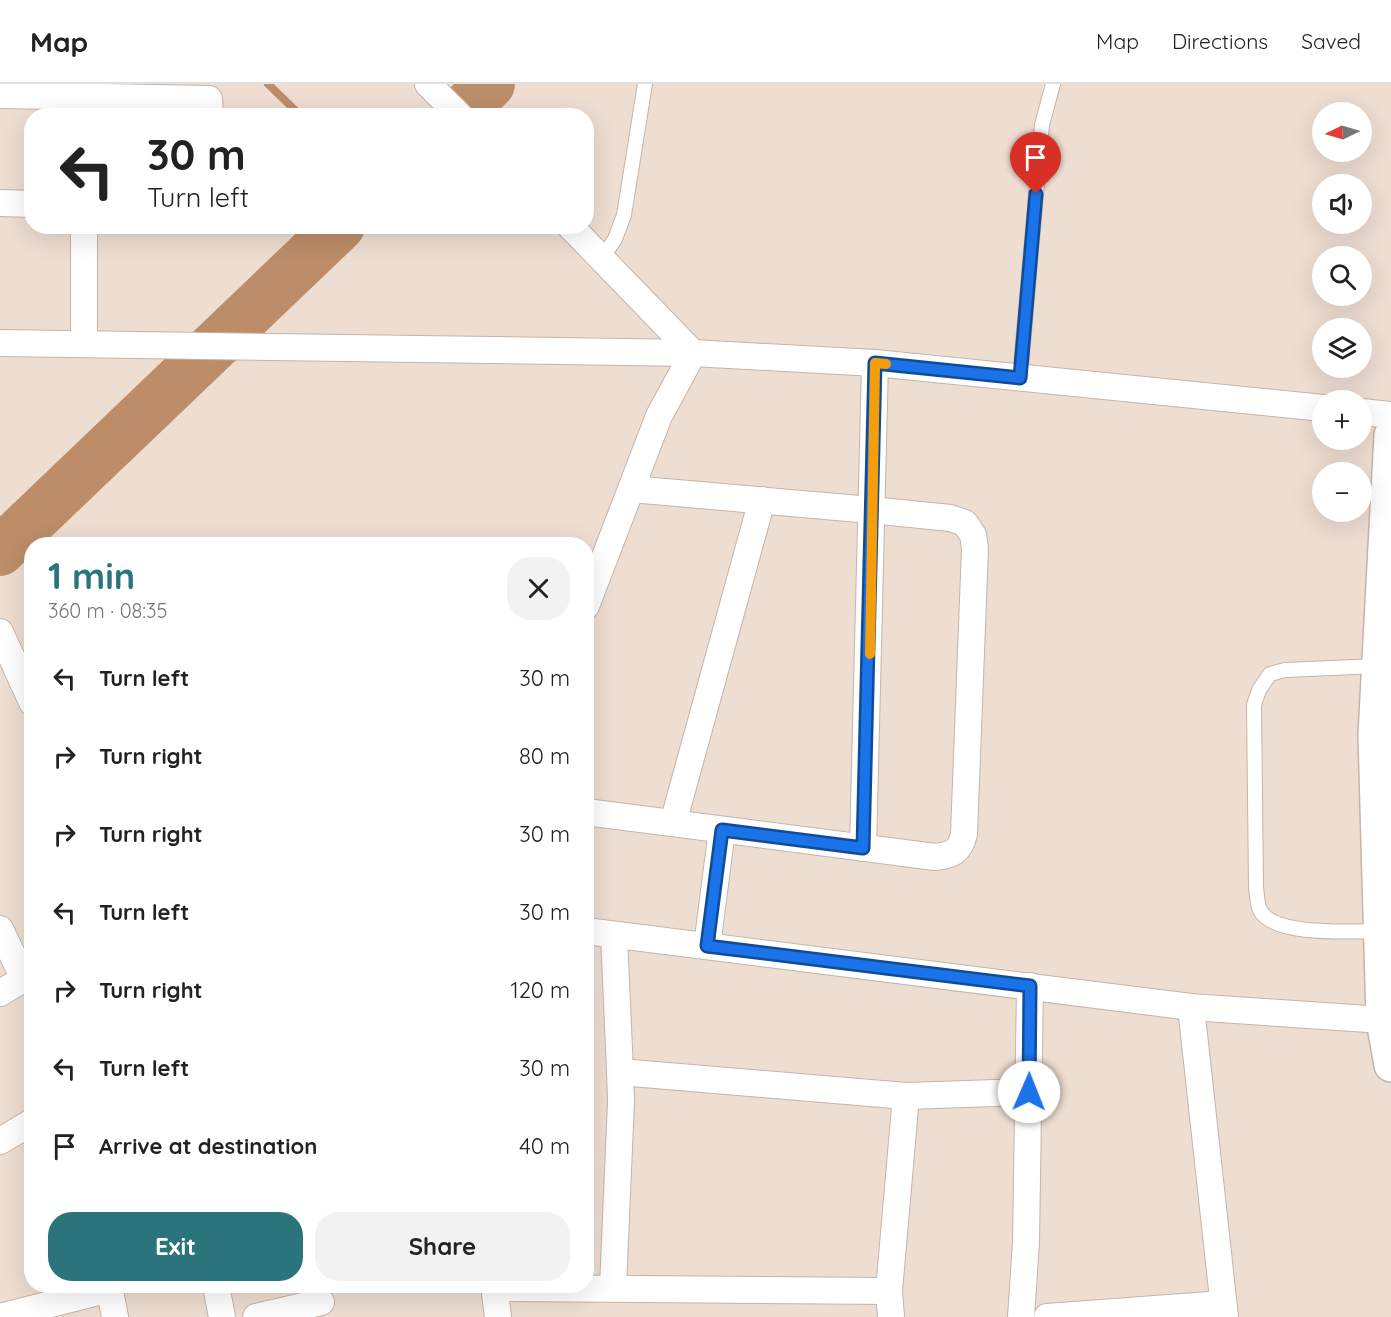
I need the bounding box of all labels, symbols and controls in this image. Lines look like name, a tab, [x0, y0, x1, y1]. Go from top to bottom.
text: Map	[30, 24, 88, 59]
text: Map	[1096, 28, 1139, 54]
text: Directions	[1172, 28, 1268, 54]
text: Saved	[1301, 28, 1361, 54]
north arrow	[1312, 102, 1372, 162]
map controls	[1312, 102, 1372, 522]
text: 30 m	[147, 128, 246, 181]
icon: left	[48, 132, 126, 210]
pin	[1010, 132, 1061, 194]
icon: arrive	[1019, 141, 1052, 174]
button: sound	[1312, 174, 1372, 234]
text: Turn left	[147, 180, 249, 214]
button: search	[1312, 246, 1372, 306]
button: layers	[1312, 318, 1372, 378]
button: +	[1312, 390, 1372, 450]
button: −	[1312, 462, 1372, 522]
text: 1 min	[48, 553, 135, 598]
button: close	[507, 557, 570, 620]
text: 360 m · 08:35	[48, 598, 167, 623]
icon: left	[48, 662, 81, 695]
text: Turn left	[99, 664, 189, 692]
text: 30 m	[519, 664, 570, 692]
icon: right	[48, 740, 81, 773]
text: Turn right	[99, 742, 203, 770]
text: 80 m	[519, 742, 570, 770]
icon: right	[48, 818, 81, 851]
text: Turn right	[99, 820, 203, 848]
text: 30 m	[519, 820, 570, 848]
icon: left	[48, 896, 81, 929]
text: Turn left	[99, 898, 189, 926]
text: 30 m	[519, 898, 570, 926]
icon: right	[48, 974, 81, 1007]
text: Turn right	[99, 976, 203, 1004]
text: 120 m	[511, 976, 570, 1004]
icon: left	[48, 1052, 81, 1085]
text: Turn left	[99, 1054, 189, 1082]
text: 30 m	[519, 1054, 570, 1082]
position arrow	[997, 1060, 1061, 1124]
icon: arrive	[48, 1130, 81, 1163]
text: Arrive at destination	[99, 1132, 317, 1160]
text: 40 m	[519, 1132, 570, 1160]
button: Exit	[48, 1212, 303, 1281]
button: Share	[315, 1212, 570, 1281]

